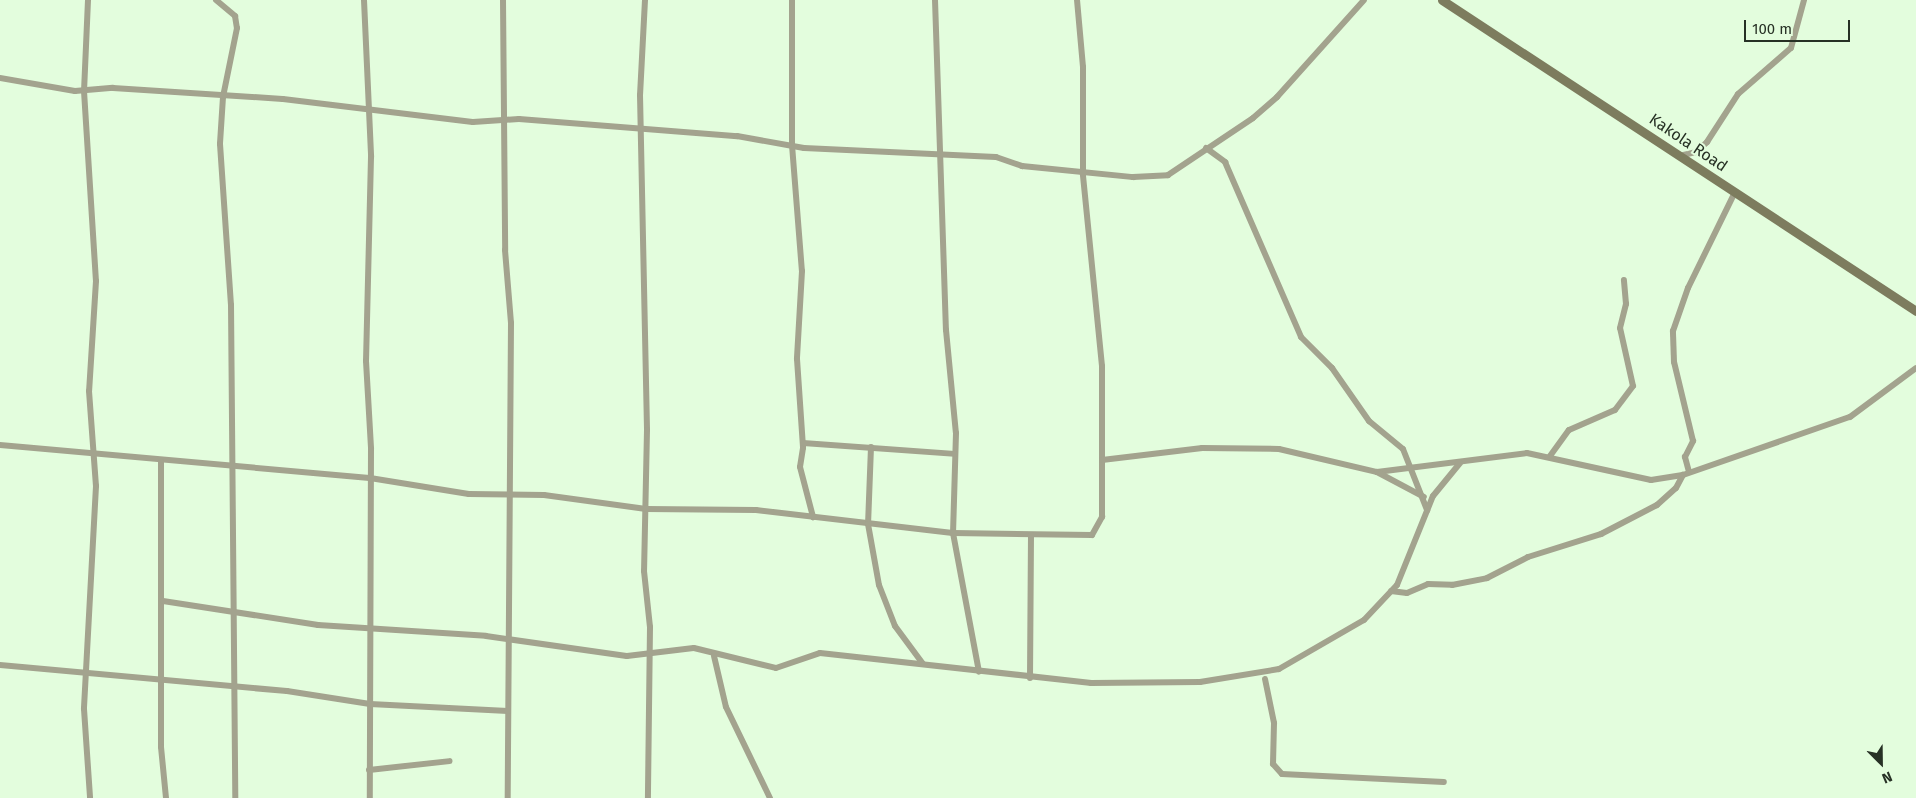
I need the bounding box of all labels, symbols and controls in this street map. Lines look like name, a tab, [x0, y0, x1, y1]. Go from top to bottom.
scale bar	[1746, 10, 1852, 42]
text: 100 m	[1752, 20, 1792, 38]
street label: Kakola Road	[1645, 110, 1731, 176]
north arrow	[1856, 738, 1906, 788]
text: N	[1879, 768, 1895, 787]

